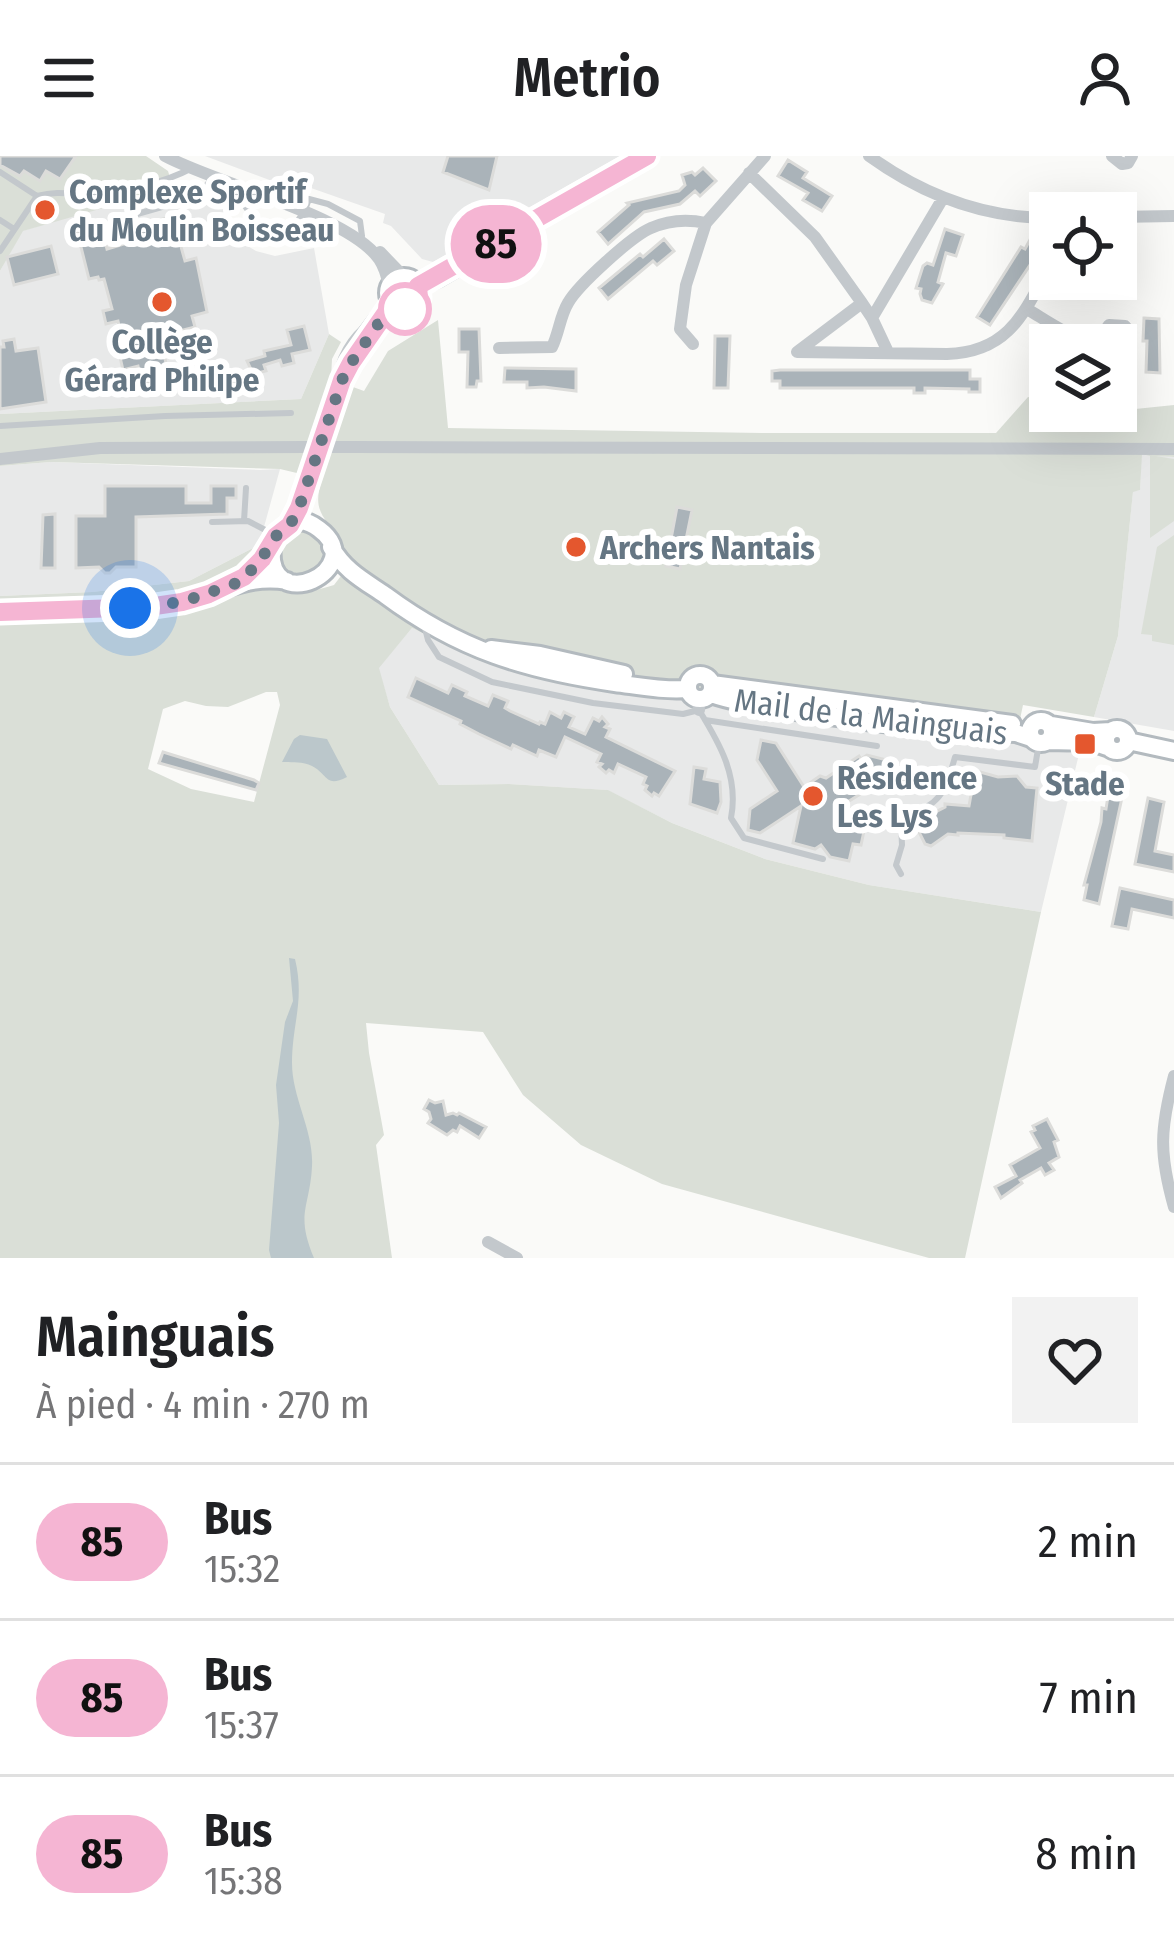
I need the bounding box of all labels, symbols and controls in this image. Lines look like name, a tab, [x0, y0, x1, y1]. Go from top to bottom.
icon: menu	[36, 45, 102, 111]
icon: person	[1072, 45, 1138, 111]
text: Metrio	[514, 46, 661, 110]
place label: Complexe Sportif du Moulin Boisseau	[69, 172, 335, 250]
map controls	[1029, 192, 1137, 432]
button: locate	[1029, 192, 1137, 300]
marker: Complexe Sportif du Moulin Boisseau	[32, 197, 58, 223]
line badge: 85	[442, 205, 550, 283]
text: 85	[475, 219, 517, 269]
unlabelled marker	[380, 284, 430, 334]
marker: Collège Gérard Philipe	[149, 289, 175, 315]
place label: Collège Gérard Philipe	[64, 322, 260, 400]
button: layers	[1029, 324, 1137, 432]
place label: Archers Nantais	[599, 528, 815, 568]
marker: Archers Nantais	[563, 534, 589, 560]
your location	[100, 578, 160, 638]
street label: Mail de la Mainguais	[732, 680, 1010, 754]
marker: Stade	[1072, 731, 1098, 757]
place label: Résidence Les Lys	[837, 758, 977, 836]
place label: Stade	[1045, 764, 1125, 804]
marker: Résidence Les Lys	[800, 783, 826, 809]
button: heart	[1012, 1297, 1138, 1423]
text: Mainguais	[36, 1303, 275, 1371]
text: À pied · 4 min · 270 m	[36, 1382, 370, 1428]
text: Bus	[204, 1492, 272, 1546]
text: 2 min	[1038, 1515, 1138, 1569]
text: 85	[81, 1517, 123, 1567]
text: 15:32	[204, 1546, 280, 1592]
text: Bus	[204, 1648, 272, 1702]
text: 7 min	[1040, 1671, 1138, 1725]
text: 85	[81, 1673, 123, 1723]
text: 15:37	[204, 1702, 279, 1748]
text: Bus	[204, 1804, 272, 1858]
text: 8 min	[1035, 1827, 1138, 1881]
text: 85	[81, 1829, 123, 1879]
text: 15:38	[204, 1858, 283, 1904]

